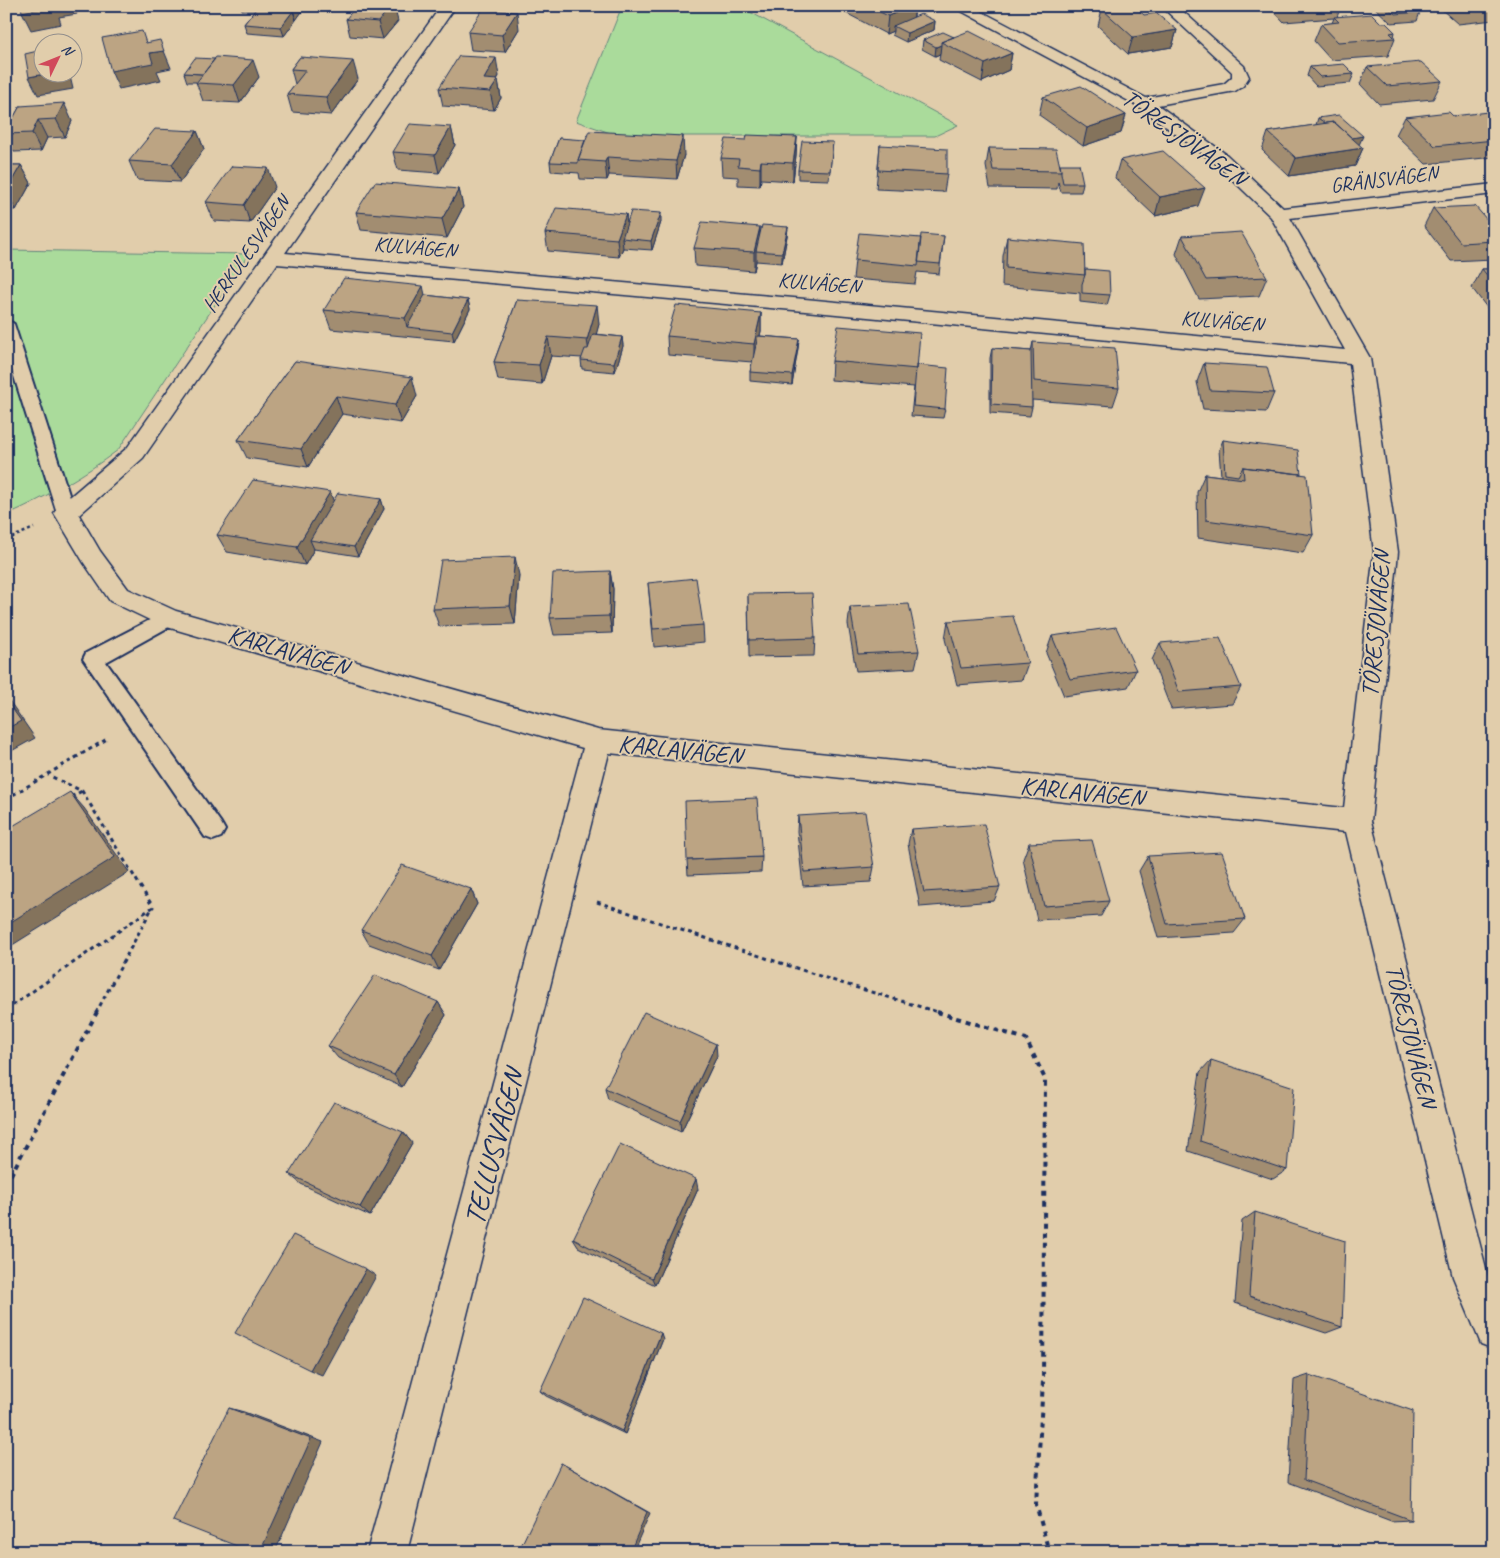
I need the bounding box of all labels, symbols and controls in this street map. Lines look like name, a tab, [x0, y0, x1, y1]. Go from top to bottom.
north arrow	[32, 32, 82, 82]
text: N	[58, 41, 78, 60]
street label: TÖRESJÖVÄGEN	[1116, 82, 1256, 196]
street label: GRÄNSVÄGEN	[1329, 159, 1442, 198]
street label: HERKULESVÄGEN	[196, 188, 298, 317]
street label: KULVÄGEN	[373, 230, 460, 264]
street label: KULVÄGEN	[777, 266, 864, 300]
street label: KULVÄGEN	[1180, 304, 1267, 338]
street label: TÖRESJÖVÄGEN	[1354, 546, 1399, 698]
street label: KARLAVÄGEN	[224, 619, 356, 685]
street label: KARLAVÄGEN	[617, 728, 747, 773]
street label: KARLAVÄGEN	[1019, 770, 1149, 815]
street label: TÖRESJÖVÄGEN	[1378, 961, 1445, 1114]
street label: TELLUSVÄGEN	[455, 1061, 534, 1229]

